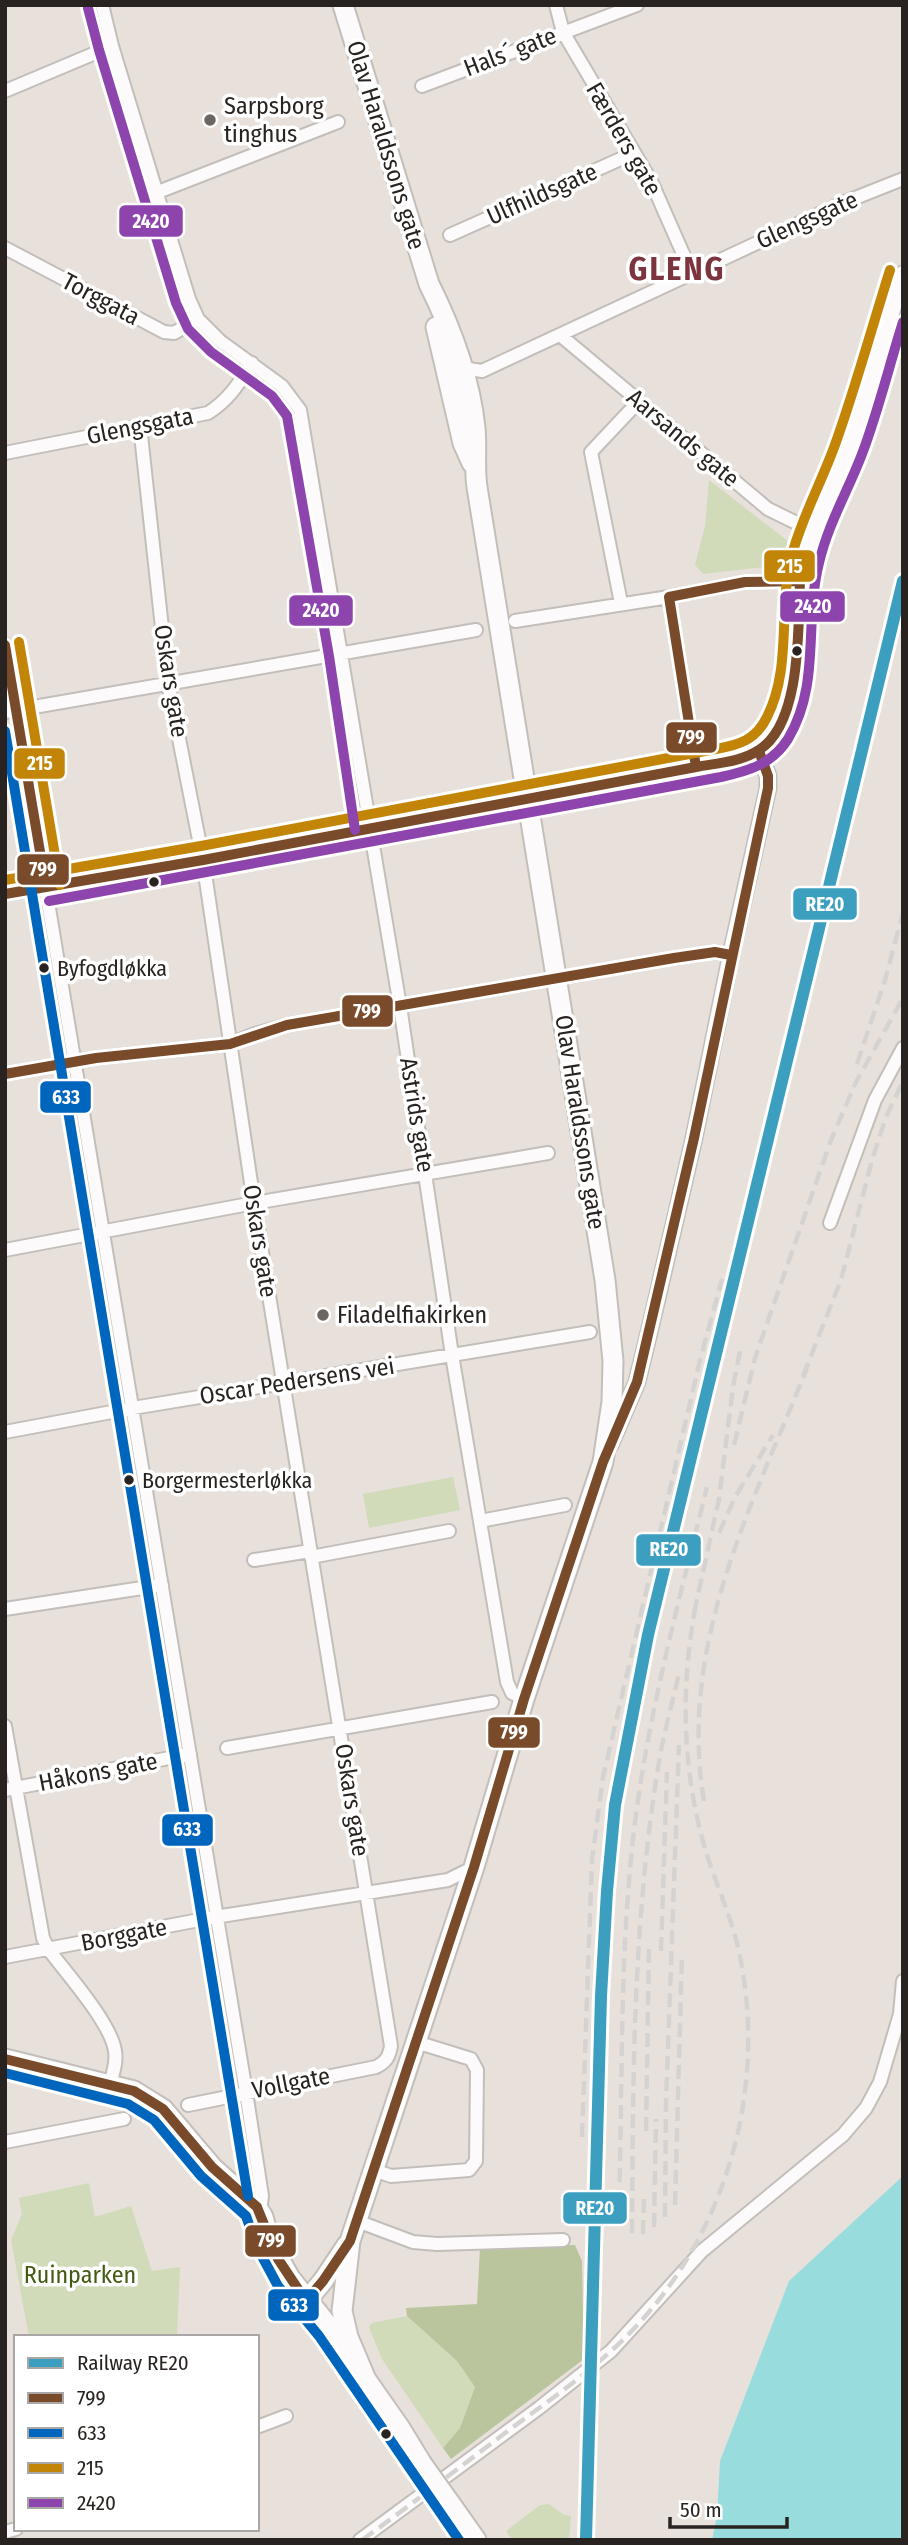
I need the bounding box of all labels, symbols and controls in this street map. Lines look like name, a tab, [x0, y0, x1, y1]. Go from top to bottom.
street label: Hals´ gate	[460, 22, 560, 82]
street label: Olav Haraldssons gate	[341, 37, 431, 253]
street label: Færders gate	[580, 78, 668, 200]
place label: Sarpsborg tinghus	[224, 92, 324, 148]
marker: Sarpsborg tinghus	[202, 112, 218, 128]
street label: Ulfhildsgate	[483, 157, 601, 231]
street label: Glengsgate	[752, 185, 862, 255]
line badge: 2420	[118, 204, 184, 238]
text: 2420	[131, 210, 170, 233]
district label: GLENG	[629, 250, 725, 288]
street label: Torggata	[57, 267, 145, 331]
street label: Aarsands gate	[621, 383, 745, 493]
street label: Glengsgata	[84, 402, 196, 450]
line badge: 215	[763, 549, 816, 583]
text: 215	[776, 555, 803, 578]
line badge: 2420	[779, 590, 846, 623]
line badge: 2420	[288, 594, 354, 627]
text: 2420	[793, 595, 832, 618]
text: 2420	[301, 599, 340, 622]
street label: Oskars gate	[148, 623, 194, 739]
unlabelled marker	[790, 644, 804, 658]
line badge: 799	[665, 721, 718, 754]
text: 799	[677, 726, 705, 749]
line badge: 215	[13, 747, 66, 780]
text: 215	[26, 752, 53, 775]
line badge: 799	[16, 853, 70, 886]
text: 799	[29, 858, 57, 881]
unlabelled marker	[147, 875, 161, 889]
line badge: RE20	[792, 887, 858, 921]
text: RE20	[806, 893, 844, 916]
place label: Byfogdløkka	[57, 955, 167, 982]
marker: Byfogdløkka	[37, 961, 51, 975]
line badge: 799	[341, 994, 394, 1028]
text: 799	[353, 1000, 381, 1023]
street label: Olav Haraldssons gate	[549, 1013, 611, 1231]
street label: Astrids gate	[394, 1056, 440, 1174]
line badge: 633	[39, 1080, 92, 1114]
text: 633	[52, 1086, 80, 1109]
street label: Oskars gate	[237, 1183, 283, 1299]
place label: Filadelfiakirken	[337, 1301, 487, 1329]
marker: Filadelfiakirken	[315, 1307, 331, 1323]
street label: Oscar Pedersens vei	[198, 1352, 396, 1410]
place label: Borgermesterløkka	[142, 1467, 312, 1494]
marker: Borgermesterløkka	[122, 1473, 136, 1487]
line badge: RE20	[635, 1533, 702, 1567]
text: RE20	[650, 1538, 688, 1561]
line badge: 799	[487, 1716, 541, 1749]
text: 799	[500, 1721, 528, 1744]
street label: Oskars gate	[329, 1742, 375, 1858]
street label: Håkons gate	[36, 1747, 160, 1797]
line badge: 633	[161, 1813, 214, 1847]
text: 633	[173, 1818, 201, 1841]
street label: Borggate	[79, 1913, 169, 1957]
street label: Vollgate	[250, 2062, 332, 2104]
line badge: RE20	[562, 2191, 628, 2225]
text: RE20	[576, 2197, 614, 2220]
line badge: 799	[244, 2224, 297, 2258]
text: 799	[257, 2229, 285, 2252]
park label: Ruinparken	[24, 2261, 136, 2289]
line badge: 633	[267, 2288, 320, 2322]
text: 633	[280, 2294, 308, 2317]
legend	[14, 2335, 259, 2531]
text: Railway RE20	[77, 2350, 189, 2376]
text: 799	[77, 2385, 106, 2411]
text: 633	[77, 2420, 106, 2446]
unlabelled marker	[379, 2427, 393, 2441]
text: 215	[77, 2455, 104, 2481]
scale bar	[670, 2486, 787, 2530]
text: 2420	[77, 2490, 116, 2516]
text: 50 m	[680, 2497, 722, 2523]

